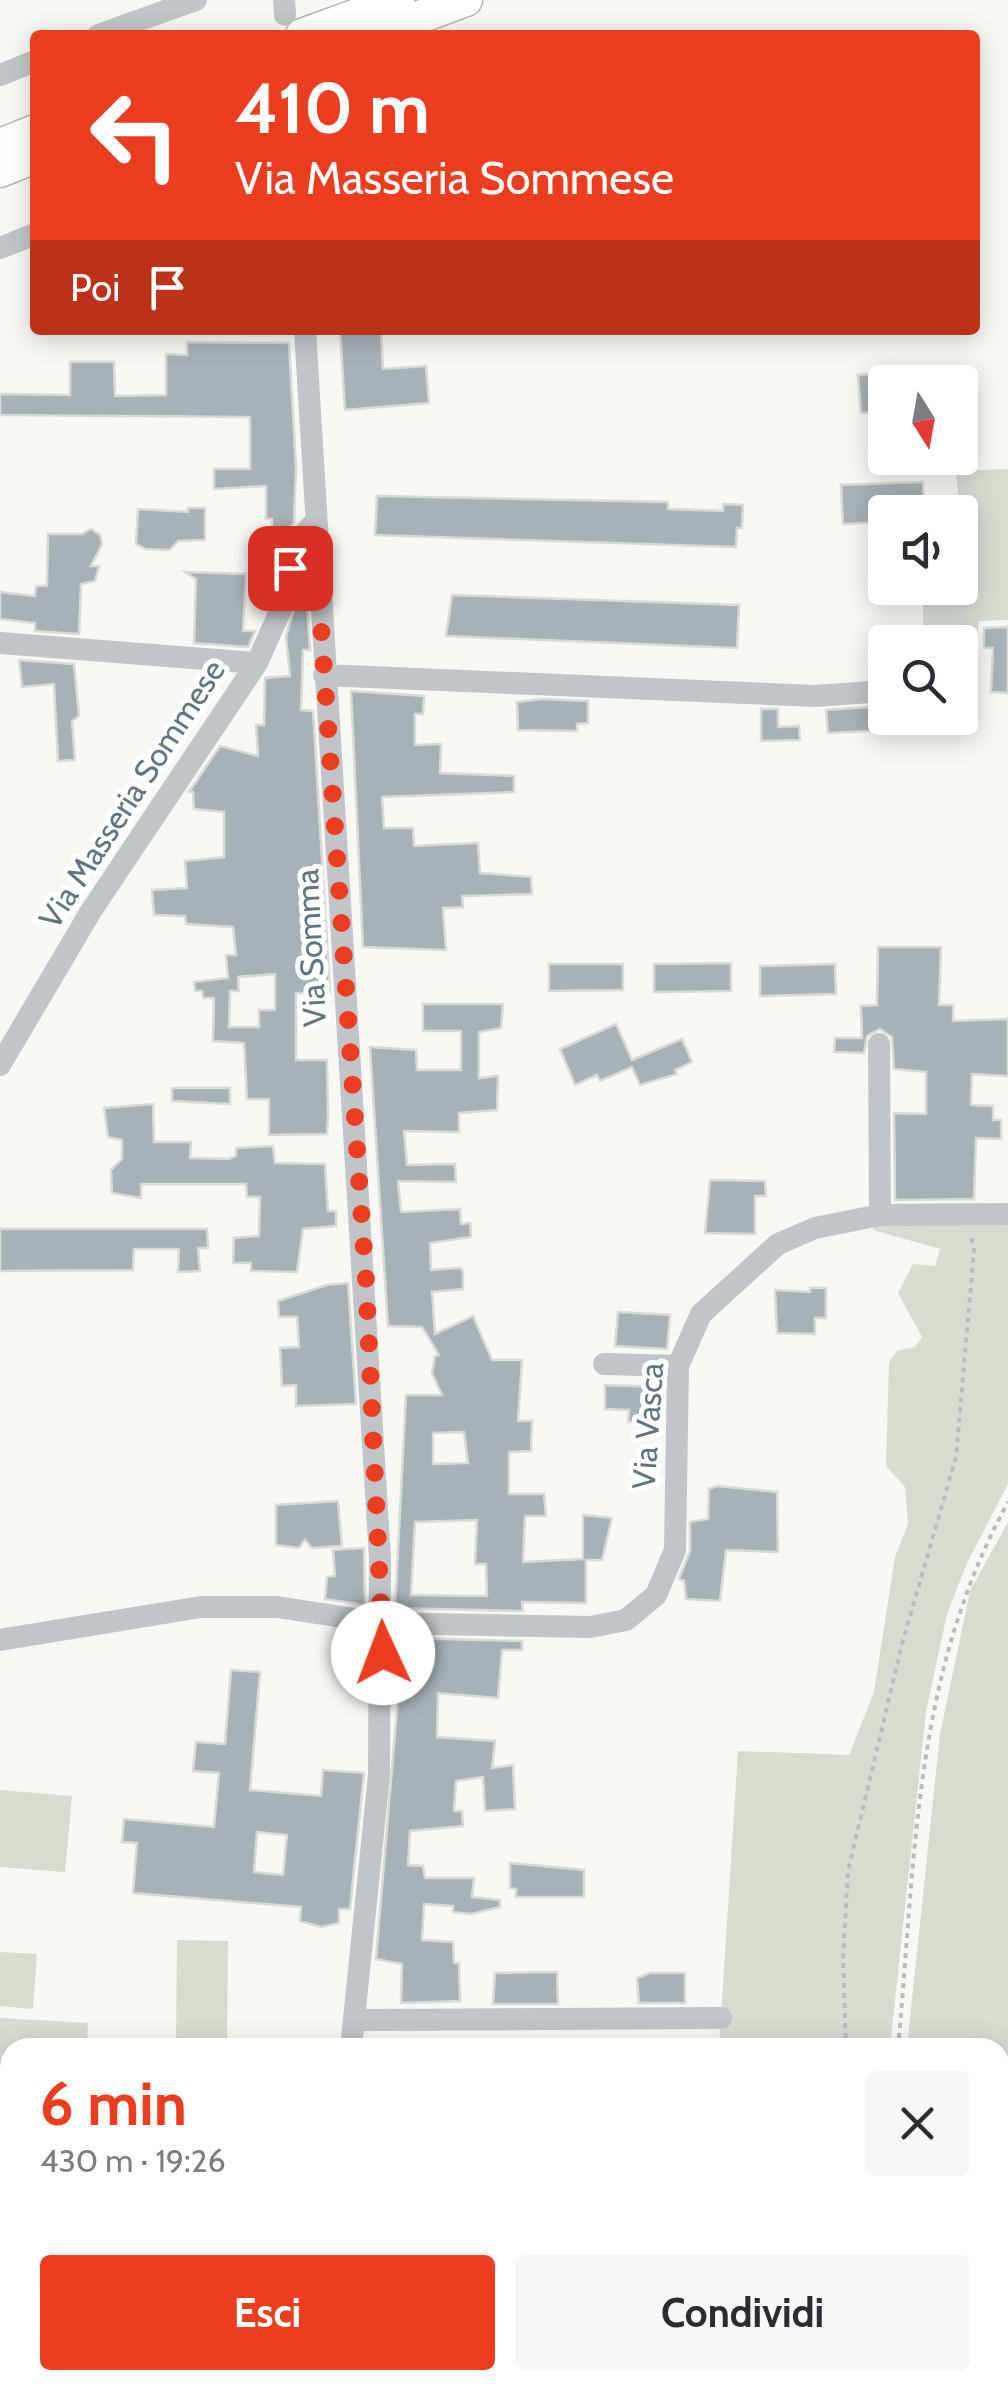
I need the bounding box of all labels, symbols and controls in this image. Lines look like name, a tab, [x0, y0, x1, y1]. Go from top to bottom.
text: 410 m	[235, 65, 430, 151]
icon: left	[70, 70, 200, 200]
text: Via Masseria Sommese	[235, 151, 674, 205]
icon: arrive	[140, 260, 195, 315]
text: Poi	[70, 264, 120, 311]
north arrow	[868, 365, 978, 475]
map controls	[868, 365, 978, 735]
button: sound	[868, 495, 978, 605]
pin	[248, 526, 333, 611]
icon: arrive	[263, 541, 318, 596]
button: search	[868, 625, 978, 735]
street label: Via Masseria Sommese	[30, 652, 233, 935]
street label: Via Somma	[287, 867, 334, 1028]
street label: Via Vasca	[624, 1361, 671, 1491]
position arrow	[331, 1601, 435, 1705]
text: 6 min	[40, 2067, 187, 2140]
button: close	[865, 2071, 970, 2176]
text: 430 m · 19:26	[40, 2141, 226, 2180]
button: Esci	[40, 2255, 495, 2370]
button: Condividi	[515, 2255, 970, 2370]

